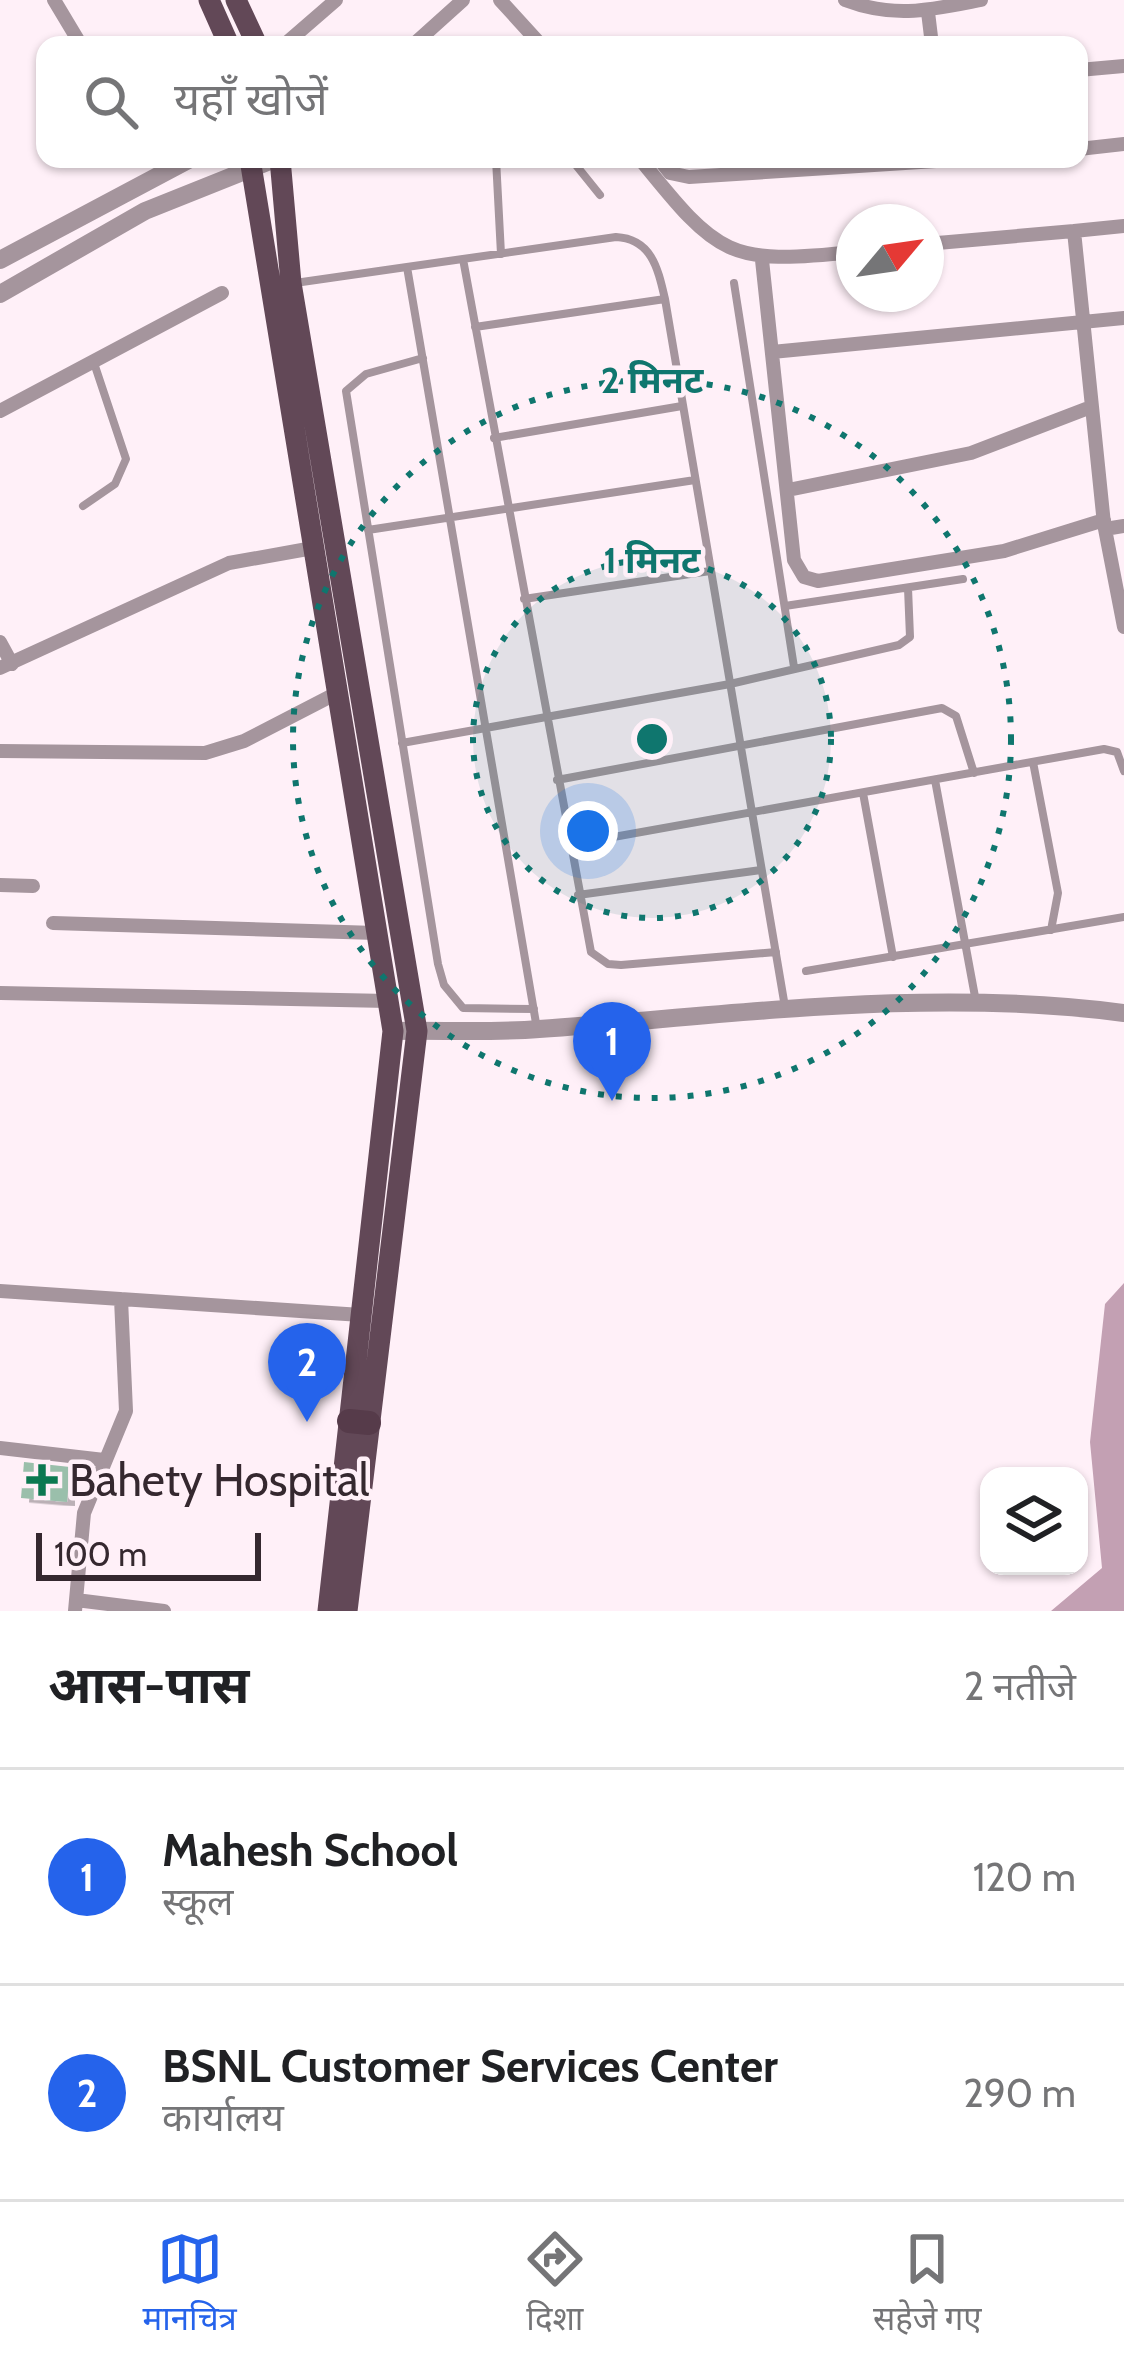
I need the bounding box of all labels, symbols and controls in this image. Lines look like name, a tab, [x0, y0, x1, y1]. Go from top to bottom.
search box	[36, 36, 1088, 168]
icon: search	[78, 69, 144, 135]
text: यहाँ खोजें	[174, 72, 328, 126]
north arrow	[836, 204, 944, 312]
text: 2 मिनट	[601, 358, 704, 402]
text: 1 मिनट	[604, 538, 701, 582]
centre of rings	[631, 718, 673, 760]
your location	[558, 801, 618, 861]
pin: 1	[573, 1002, 651, 1101]
pin: 2	[268, 1323, 346, 1422]
place label: Bahety Hospital	[69, 1453, 370, 1507]
marker: Bahety Hospital	[26, 1464, 58, 1496]
map controls	[980, 1467, 1088, 1575]
button: layers	[980, 1467, 1088, 1575]
scale bar	[36, 1527, 261, 1580]
text: 100 m	[54, 1534, 147, 1574]
text: आस-पास	[48, 1654, 249, 1716]
text: 2 नतीजे	[964, 1662, 1076, 1710]
text: Mahesh School	[162, 1823, 458, 1877]
text: 1	[80, 1853, 94, 1901]
text: 120 m	[973, 1853, 1076, 1901]
text: स्कूल	[162, 1877, 234, 1925]
text: BSNL Customer Services Center	[162, 2039, 778, 2093]
text: 2	[77, 2069, 97, 2117]
text: 290 m	[963, 2069, 1076, 2117]
text: कार्यालय	[162, 2093, 284, 2141]
tab: मानचित्र	[143, 2226, 237, 2343]
tab: दिशा	[522, 2226, 588, 2343]
tab: सहेजे गए	[873, 2226, 981, 2343]

